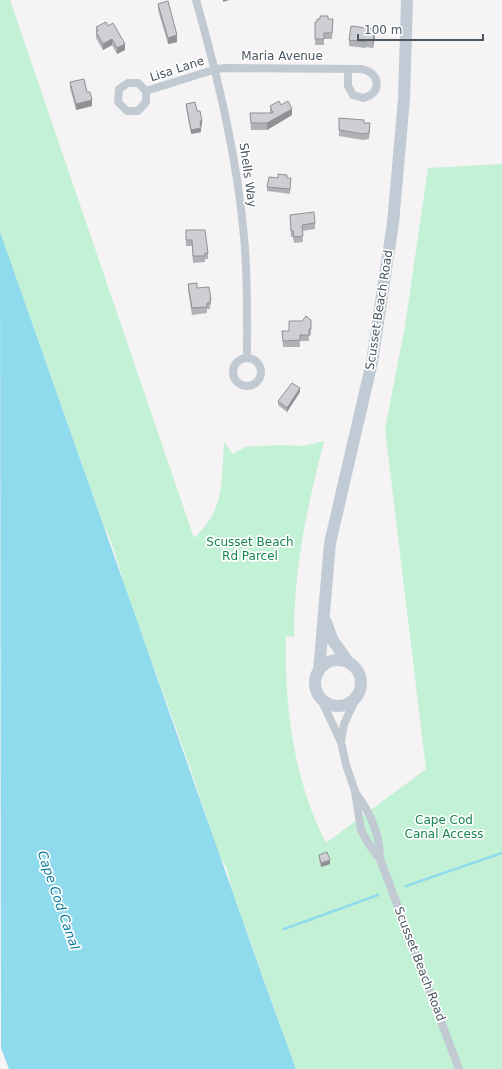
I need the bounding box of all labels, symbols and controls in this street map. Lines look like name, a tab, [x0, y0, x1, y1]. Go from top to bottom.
scale bar	[358, 16, 483, 42]
text: 100 m	[364, 23, 402, 37]
street label: Maria Avenue	[241, 49, 323, 63]
street label: Lisa Lane	[148, 54, 206, 84]
street label: Shells Way	[237, 142, 259, 208]
street label: Scusset Beach Road	[363, 249, 395, 371]
park label: Scusset Beach Rd Parcel	[206, 535, 294, 563]
park label: Cape Cod Canal Access	[405, 813, 483, 841]
water label: Cape Cod Canal	[35, 849, 83, 952]
street label: Scusset Beach Road	[392, 905, 448, 1023]

